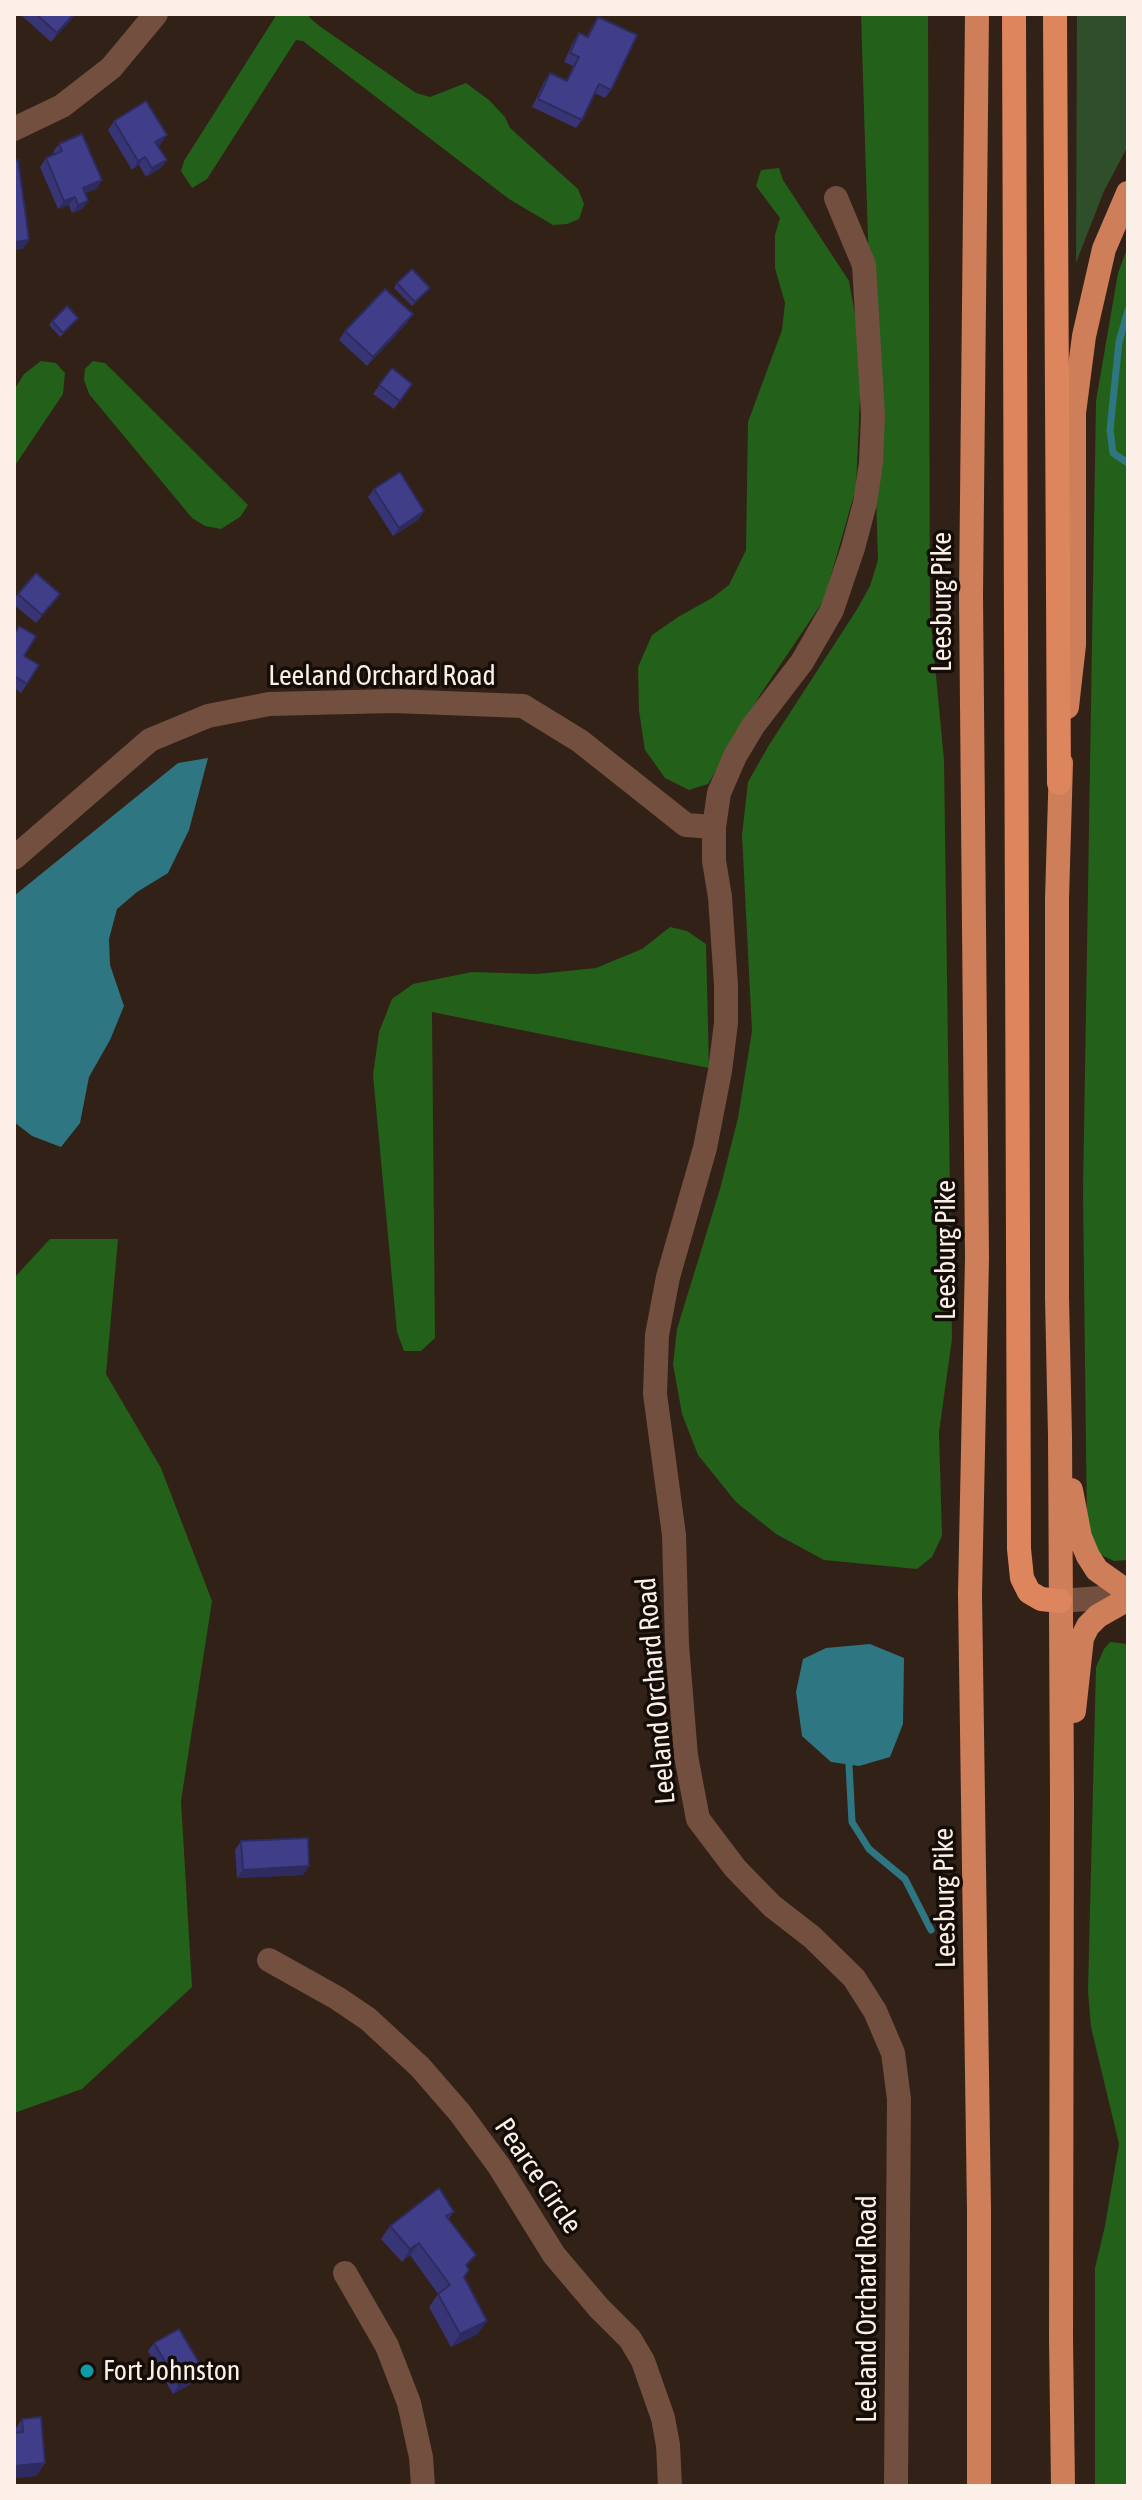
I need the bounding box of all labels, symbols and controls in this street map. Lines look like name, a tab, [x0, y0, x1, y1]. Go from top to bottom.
street label: Leesburg Pike	[925, 532, 959, 672]
street label: Leeland Orchard Road	[268, 659, 496, 693]
street label: Leesburg Pike	[929, 1180, 963, 1320]
street label: Leeland Orchard Road	[629, 1576, 683, 1806]
street label: Leesburg Pike	[927, 1828, 963, 1968]
street label: Pearce Circle	[487, 2112, 589, 2240]
street label: Leeland Orchard Road	[850, 2195, 884, 2423]
place label: Fort Johnston	[103, 2354, 240, 2388]
marker: Fort Johnston	[78, 2362, 96, 2380]

